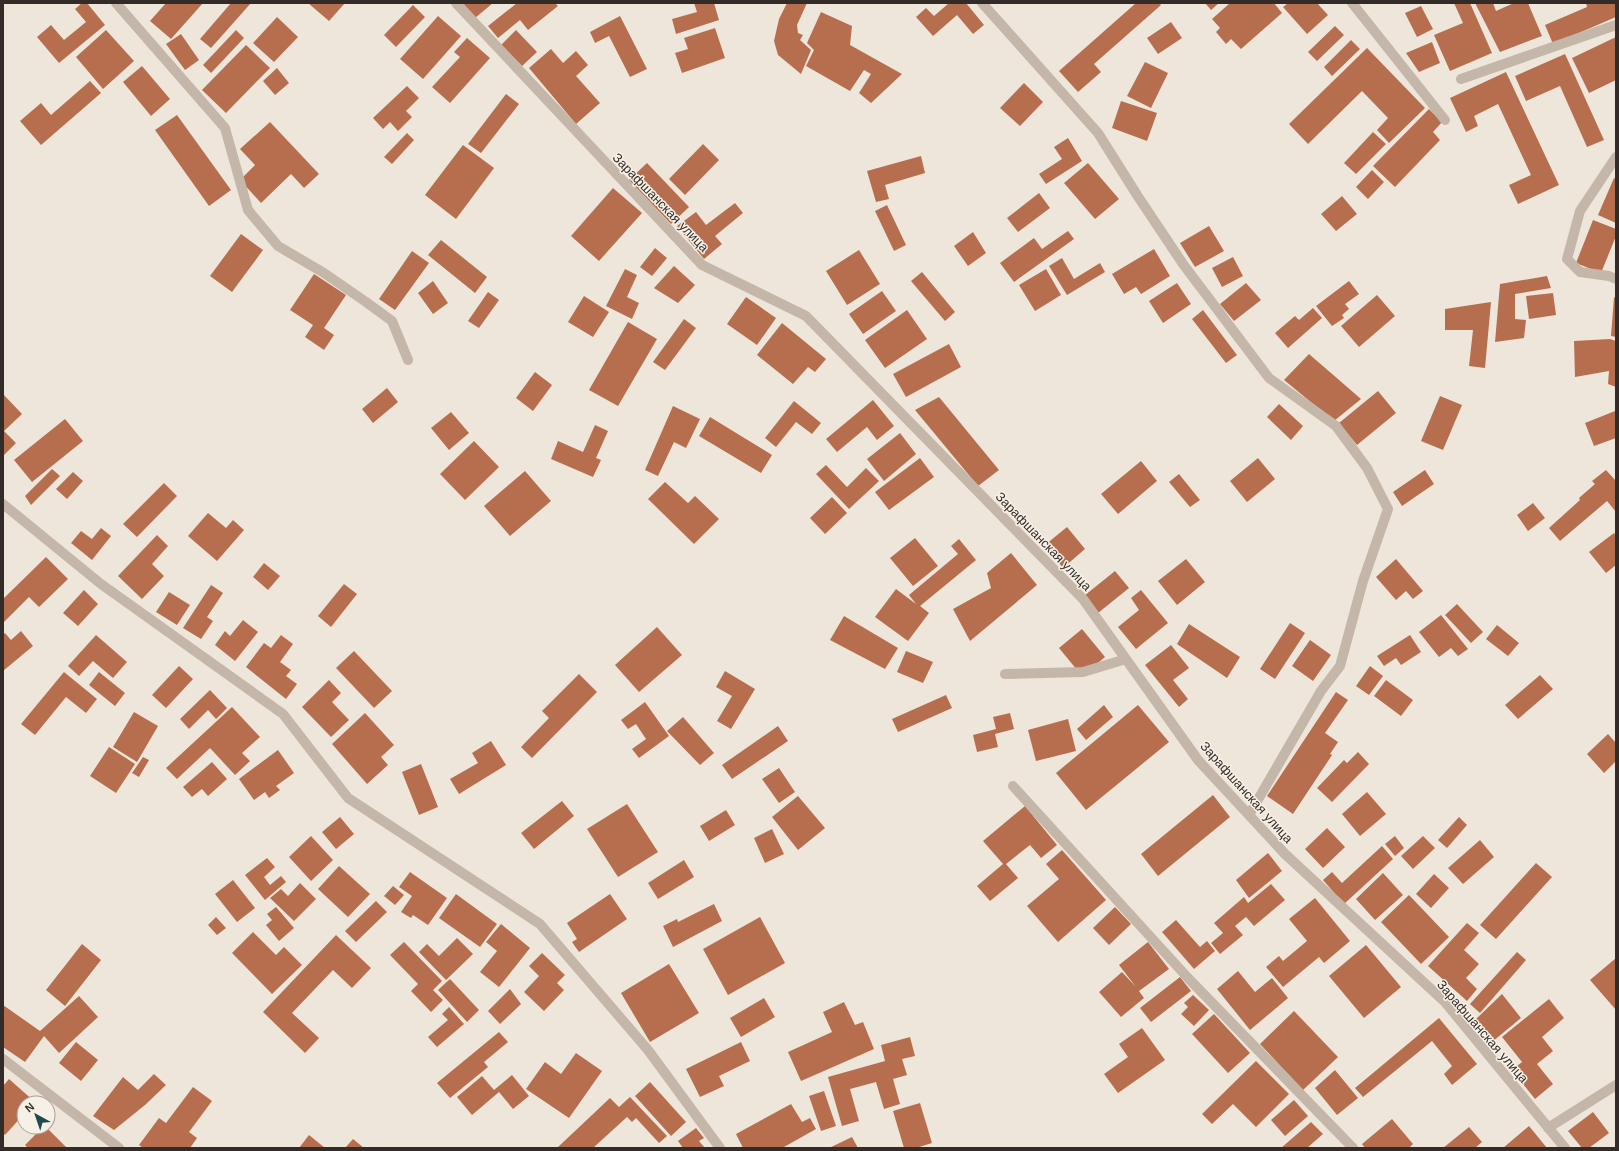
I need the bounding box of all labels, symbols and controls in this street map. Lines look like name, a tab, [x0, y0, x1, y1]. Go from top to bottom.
street label: Зарафшанская улица	[610, 150, 712, 255]
street label: Зарафшанская улица	[993, 489, 1095, 594]
street label: Зарафшанская улица	[1197, 739, 1297, 847]
street label: Зарафшанская улица	[1434, 977, 1532, 1086]
north arrow	[16, 1095, 56, 1135]
text: N	[23, 1100, 37, 1114]

